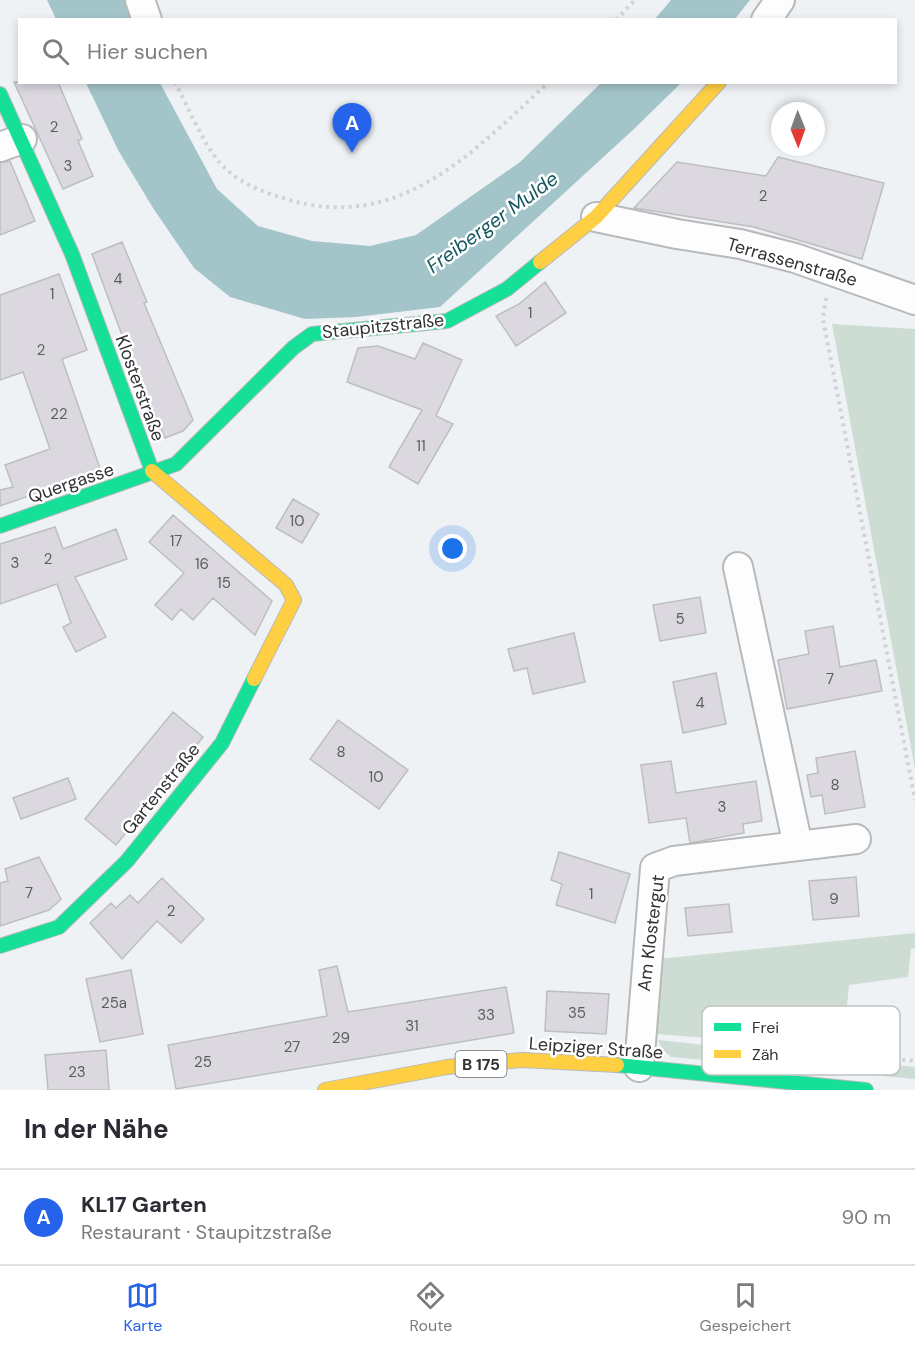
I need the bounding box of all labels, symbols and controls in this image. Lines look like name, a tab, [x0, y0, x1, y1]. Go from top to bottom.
search box	[18, 18, 897, 84]
icon: search	[39, 35, 72, 68]
text: Hier suchen	[87, 37, 208, 66]
north arrow	[771, 102, 825, 156]
pin: A	[332, 104, 372, 153]
house number: 2	[50, 117, 58, 137]
house number: 3	[64, 156, 72, 176]
water label: Freiberger Mulde	[421, 165, 563, 279]
house number: 2	[759, 186, 767, 206]
street label: Terrassenstraße	[724, 232, 860, 292]
house number: 4	[113, 269, 123, 289]
house number: 1	[50, 284, 54, 304]
house number: 1	[528, 303, 532, 323]
street label: Staupitzstraße	[321, 308, 445, 344]
street label: Klosterstraße	[110, 331, 170, 445]
house number: 2	[37, 340, 45, 360]
house number: 22	[50, 404, 68, 424]
house number: 11	[416, 436, 426, 456]
street label: Quergasse	[25, 457, 117, 509]
house number: 10	[290, 511, 304, 531]
house number: 17	[170, 531, 182, 551]
your location	[438, 534, 467, 563]
house number: 2	[44, 549, 52, 569]
house number: 3	[11, 553, 19, 573]
house number: 16	[195, 554, 209, 574]
house number: 15	[217, 573, 231, 593]
house number: 5	[675, 609, 685, 629]
house number: 7	[826, 669, 834, 689]
house number: 4	[695, 693, 705, 713]
street label: Gartenstraße	[117, 738, 205, 840]
house number: 8	[336, 742, 346, 762]
house number: 10	[369, 767, 383, 787]
house number: 8	[830, 775, 840, 795]
house number: 3	[718, 797, 726, 817]
street label: Am Klostergut	[632, 873, 670, 993]
house number: 7	[25, 883, 33, 903]
house number: 1	[589, 884, 593, 904]
house number: 9	[829, 889, 839, 909]
house number: 2	[167, 901, 175, 921]
house number: 25a	[101, 993, 127, 1013]
house number: 35	[568, 1003, 586, 1023]
house number: 33	[477, 1005, 495, 1025]
legend	[702, 1006, 900, 1075]
house number: 31	[405, 1016, 419, 1036]
text: Frei	[752, 1017, 779, 1038]
house number: 29	[332, 1028, 350, 1048]
street label: Leipziger Straße	[528, 1031, 664, 1065]
house number: 27	[284, 1037, 300, 1057]
text: Zäh	[752, 1044, 779, 1065]
road number: B 175	[456, 1051, 506, 1077]
house number: 25	[194, 1052, 212, 1072]
house number: 23	[68, 1062, 86, 1082]
text: In der Nähe	[24, 1112, 169, 1146]
text: KL17 Garten	[81, 1190, 207, 1219]
text: A	[36, 1204, 51, 1230]
text: 90 m	[842, 1204, 891, 1230]
text: Restaurant · Staupitzstraße	[81, 1219, 332, 1245]
tab: Karte	[124, 1279, 162, 1336]
tab: Route	[410, 1279, 452, 1336]
tab: Gespeichert	[700, 1279, 791, 1336]

